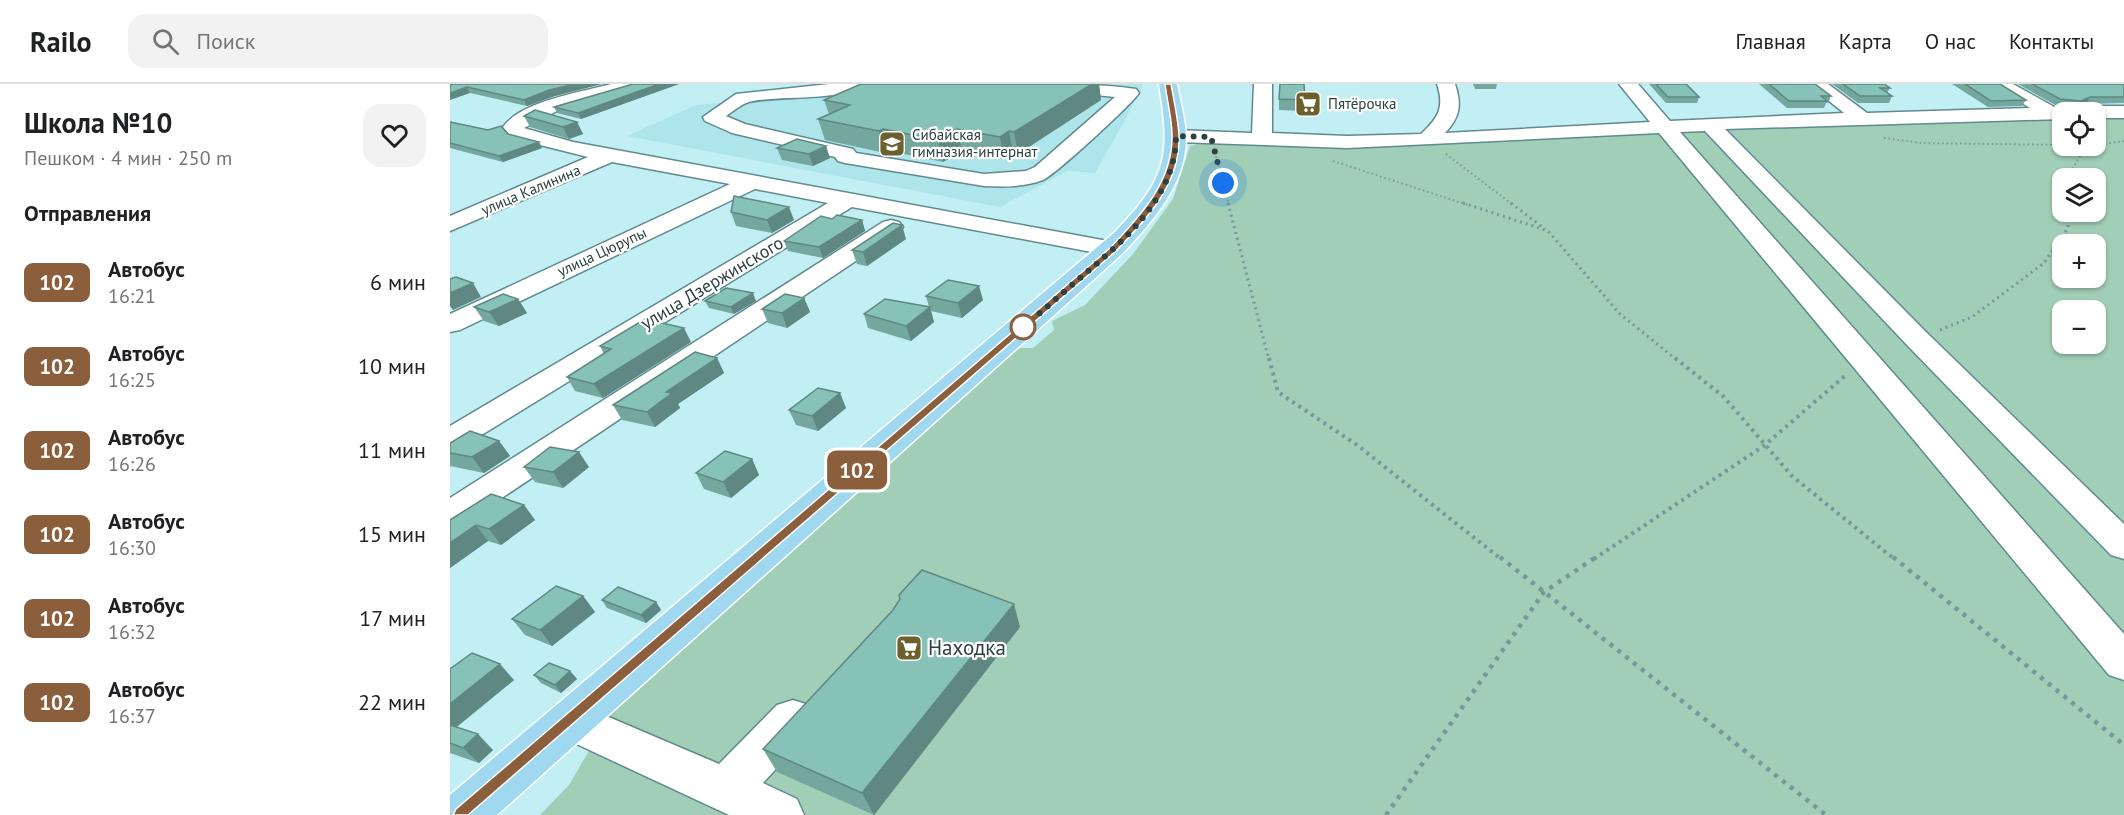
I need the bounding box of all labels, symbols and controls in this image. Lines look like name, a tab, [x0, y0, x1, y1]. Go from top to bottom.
search box	[128, 14, 548, 68]
text: Railo	[30, 23, 92, 60]
icon: search	[149, 25, 182, 58]
text: Поиск	[197, 27, 255, 55]
text: Главная	[1735, 28, 1806, 55]
text: Карта	[1839, 28, 1892, 55]
text: О нас	[1925, 28, 1976, 55]
text: Контакты	[2009, 28, 2094, 55]
supermarket icon: Пятёрочка	[1293, 89, 1323, 119]
place label: Пятёрочка	[1328, 94, 1396, 113]
map controls	[2052, 102, 2106, 354]
button: locate	[2052, 102, 2106, 156]
text: Школа №10	[24, 104, 172, 141]
button: heart	[363, 104, 426, 167]
place label: Сибайская гимназия-интернат	[912, 125, 1038, 161]
school or university icon: Сибайская гимназия-интернат	[877, 129, 907, 159]
text: Пешком · 4 мин · 250 m	[24, 145, 232, 171]
street label: улица Калинина	[478, 160, 583, 219]
your location	[1208, 168, 1238, 198]
button: layers	[2052, 168, 2106, 222]
text: Отправления	[24, 199, 151, 227]
street label: улица Цюрупы	[554, 223, 649, 280]
street label: улица Дзержинского	[636, 231, 787, 334]
button: +	[2052, 234, 2106, 288]
text: Автобус	[108, 255, 185, 283]
text: 6 мин	[370, 268, 426, 296]
text: 102	[39, 269, 75, 296]
text: 16:21	[108, 283, 156, 309]
button: −	[2052, 300, 2106, 354]
unlabelled marker	[1010, 314, 1036, 340]
text: Автобус	[108, 339, 185, 367]
text: 10 мин	[358, 352, 426, 380]
text: 102	[39, 353, 75, 380]
text: 16:25	[108, 367, 156, 393]
text: Автобус	[108, 423, 185, 451]
text: 11 мин	[358, 436, 426, 464]
text: 102	[39, 437, 75, 464]
line badge: 102	[822, 450, 892, 490]
text: 16:26	[108, 451, 156, 477]
text: 102	[839, 457, 875, 484]
text: Автобус	[108, 507, 185, 535]
text: 15 мин	[358, 520, 426, 548]
text: 102	[39, 521, 75, 548]
text: 16:30	[108, 535, 156, 561]
text: Автобус	[108, 591, 185, 619]
text: 17 мин	[359, 604, 426, 632]
text: 102	[39, 605, 75, 632]
text: 16:32	[108, 619, 156, 645]
supermarket icon: Находка	[894, 633, 924, 663]
place label: Находка	[928, 634, 1006, 661]
text: Автобус	[108, 675, 185, 703]
text: 22 мин	[358, 688, 426, 716]
text: 102	[39, 689, 75, 716]
text: 16:37	[108, 703, 156, 729]

